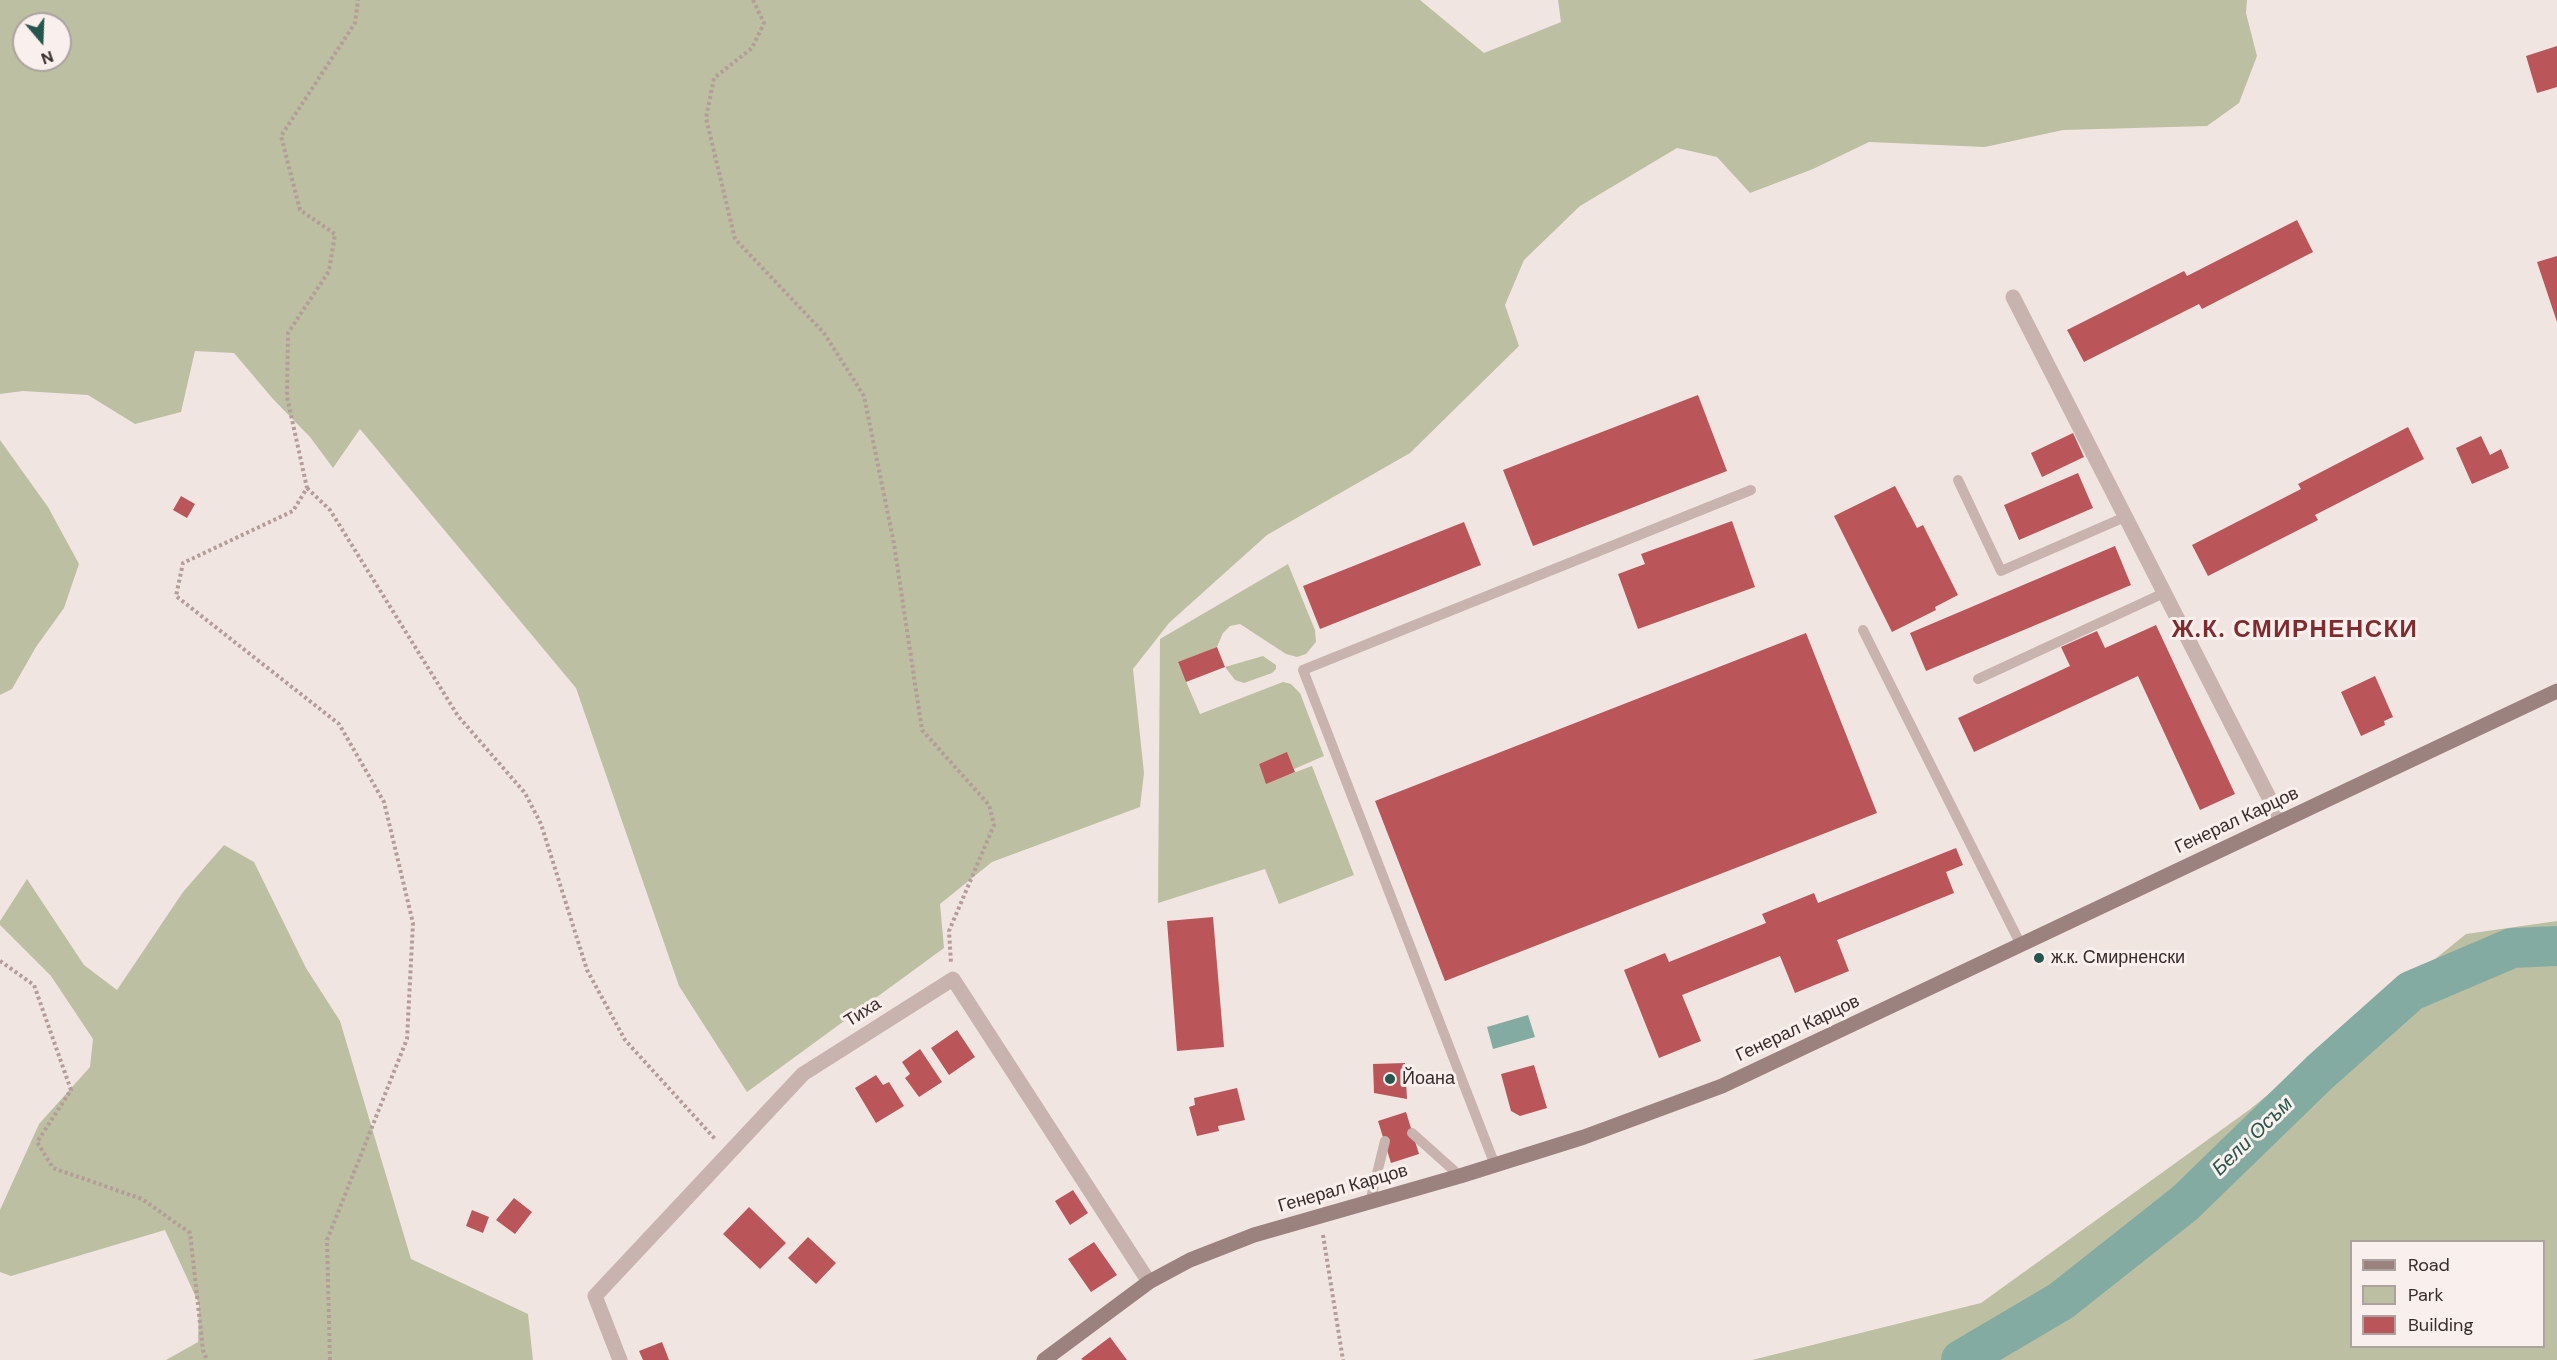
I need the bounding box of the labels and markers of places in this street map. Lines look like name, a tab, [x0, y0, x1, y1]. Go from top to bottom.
place label: ж.к. Смирненски	[2051, 947, 2185, 969]
marker: ж.к. Смирненски	[2032, 951, 2046, 965]
place label: Йоана	[1402, 1068, 1455, 1090]
marker: Йоана	[1383, 1072, 1397, 1086]

